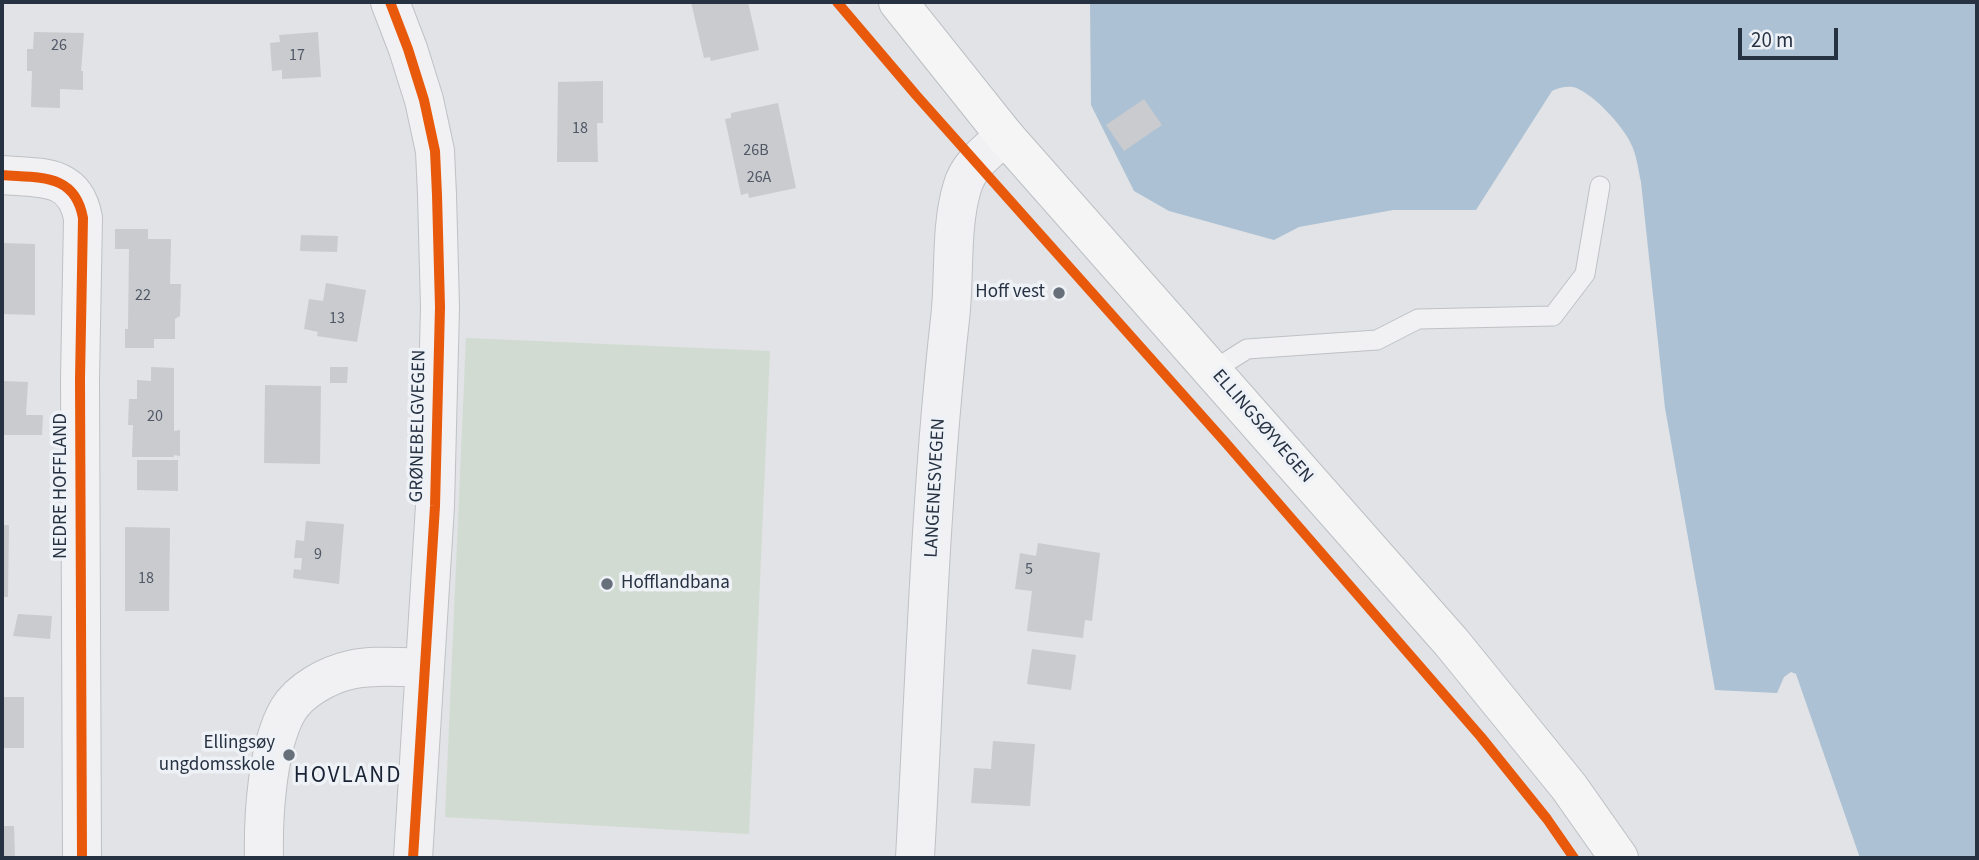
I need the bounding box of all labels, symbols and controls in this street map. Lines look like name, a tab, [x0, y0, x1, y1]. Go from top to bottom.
scale bar	[1741, 14, 1841, 58]
text: 20 m	[1751, 25, 1793, 55]
house number: 26	[51, 36, 67, 56]
house number: 17	[289, 46, 305, 66]
house number: 18	[572, 119, 588, 139]
house number: 26B	[743, 141, 769, 161]
house number: 26A	[747, 168, 771, 188]
place label: Hoff vest	[975, 282, 1045, 304]
marker: Hoff vest	[1051, 285, 1067, 301]
house number: 22	[135, 286, 151, 306]
house number: 13	[329, 309, 345, 329]
street label: GRØNEBELGVEGEN	[406, 349, 432, 503]
street label: ELLINGSØYVEGEN	[1207, 366, 1317, 488]
house number: 20	[147, 407, 163, 427]
street label: NEDRE HOFFLAND	[51, 413, 73, 559]
street label: LANGENESVEGEN	[921, 418, 951, 558]
house number: 9	[314, 545, 322, 565]
house number: 5	[1025, 560, 1033, 580]
house number: 18	[138, 569, 154, 589]
place label: Hofflandbana	[621, 573, 730, 595]
marker: Hofflandbana	[599, 576, 615, 592]
place label: Ellingsøy ungdomsskole	[159, 733, 275, 777]
marker: Ellingsøy ungdomsskole	[281, 747, 297, 763]
district label: HOVLAND	[295, 763, 401, 791]

